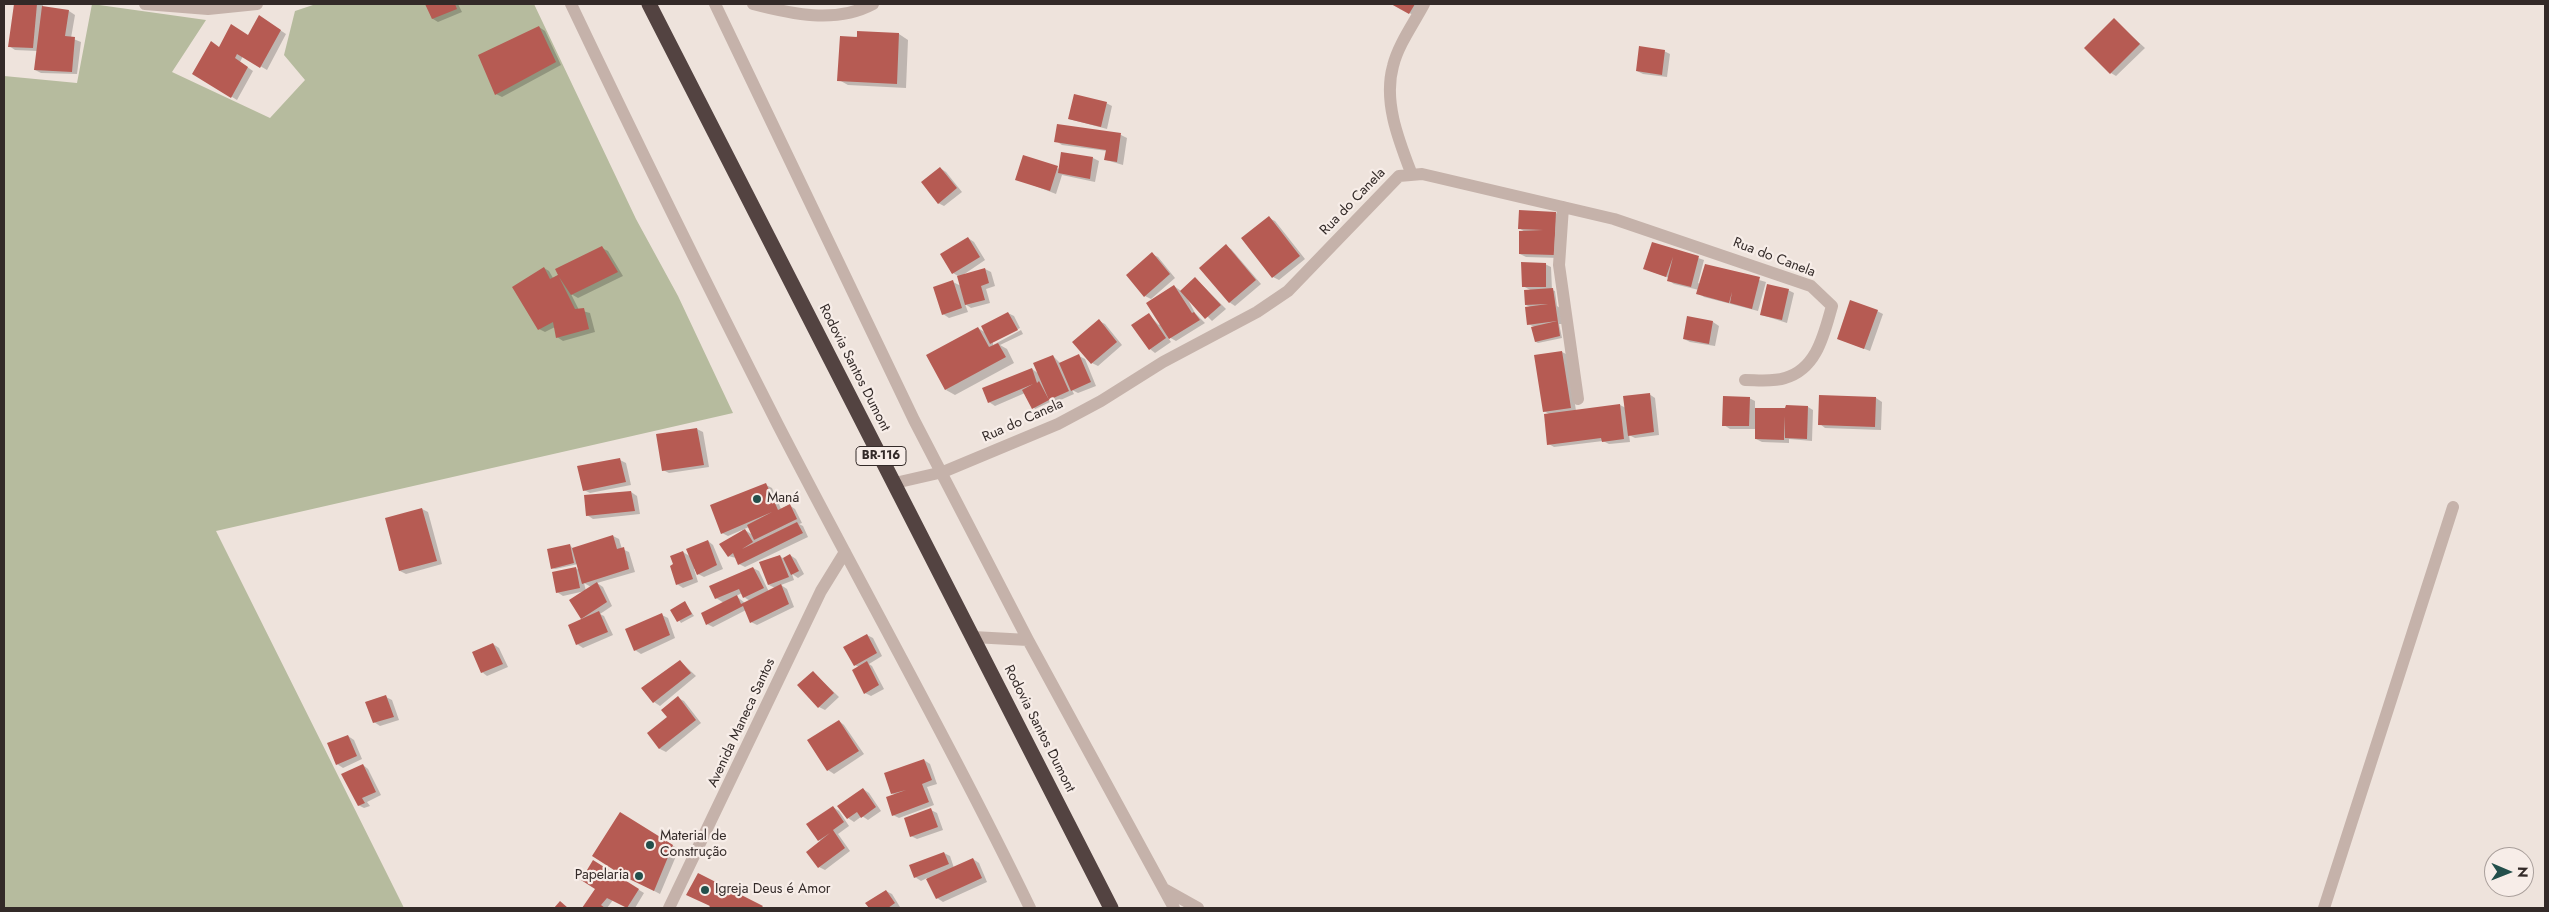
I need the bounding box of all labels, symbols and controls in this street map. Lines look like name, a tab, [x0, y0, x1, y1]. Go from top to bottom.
street label: Rua do Canela	[1317, 165, 1389, 239]
street label: Rua do Canela	[1730, 235, 1818, 281]
street label: Rodovia Santos Dumont	[815, 302, 893, 434]
street label: Rua do Canela	[980, 396, 1066, 446]
road number: BR-116	[856, 446, 906, 466]
place label: Maná	[767, 491, 799, 507]
marker: Maná	[751, 493, 763, 505]
street label: Avenida Maneca Santos	[705, 656, 779, 790]
street label: Rodovia Santos Dumont	[1000, 663, 1078, 795]
place label: Material de Construção	[660, 829, 727, 862]
marker: Material de Construção	[644, 839, 656, 851]
north arrow	[2484, 847, 2534, 897]
text: N	[2513, 867, 2533, 878]
place label: Papelaria	[575, 868, 629, 884]
marker: Papelaria	[633, 870, 645, 882]
place label: Igreja Deus é Amor	[715, 882, 831, 898]
marker: Igreja Deus é Amor	[699, 884, 711, 896]

